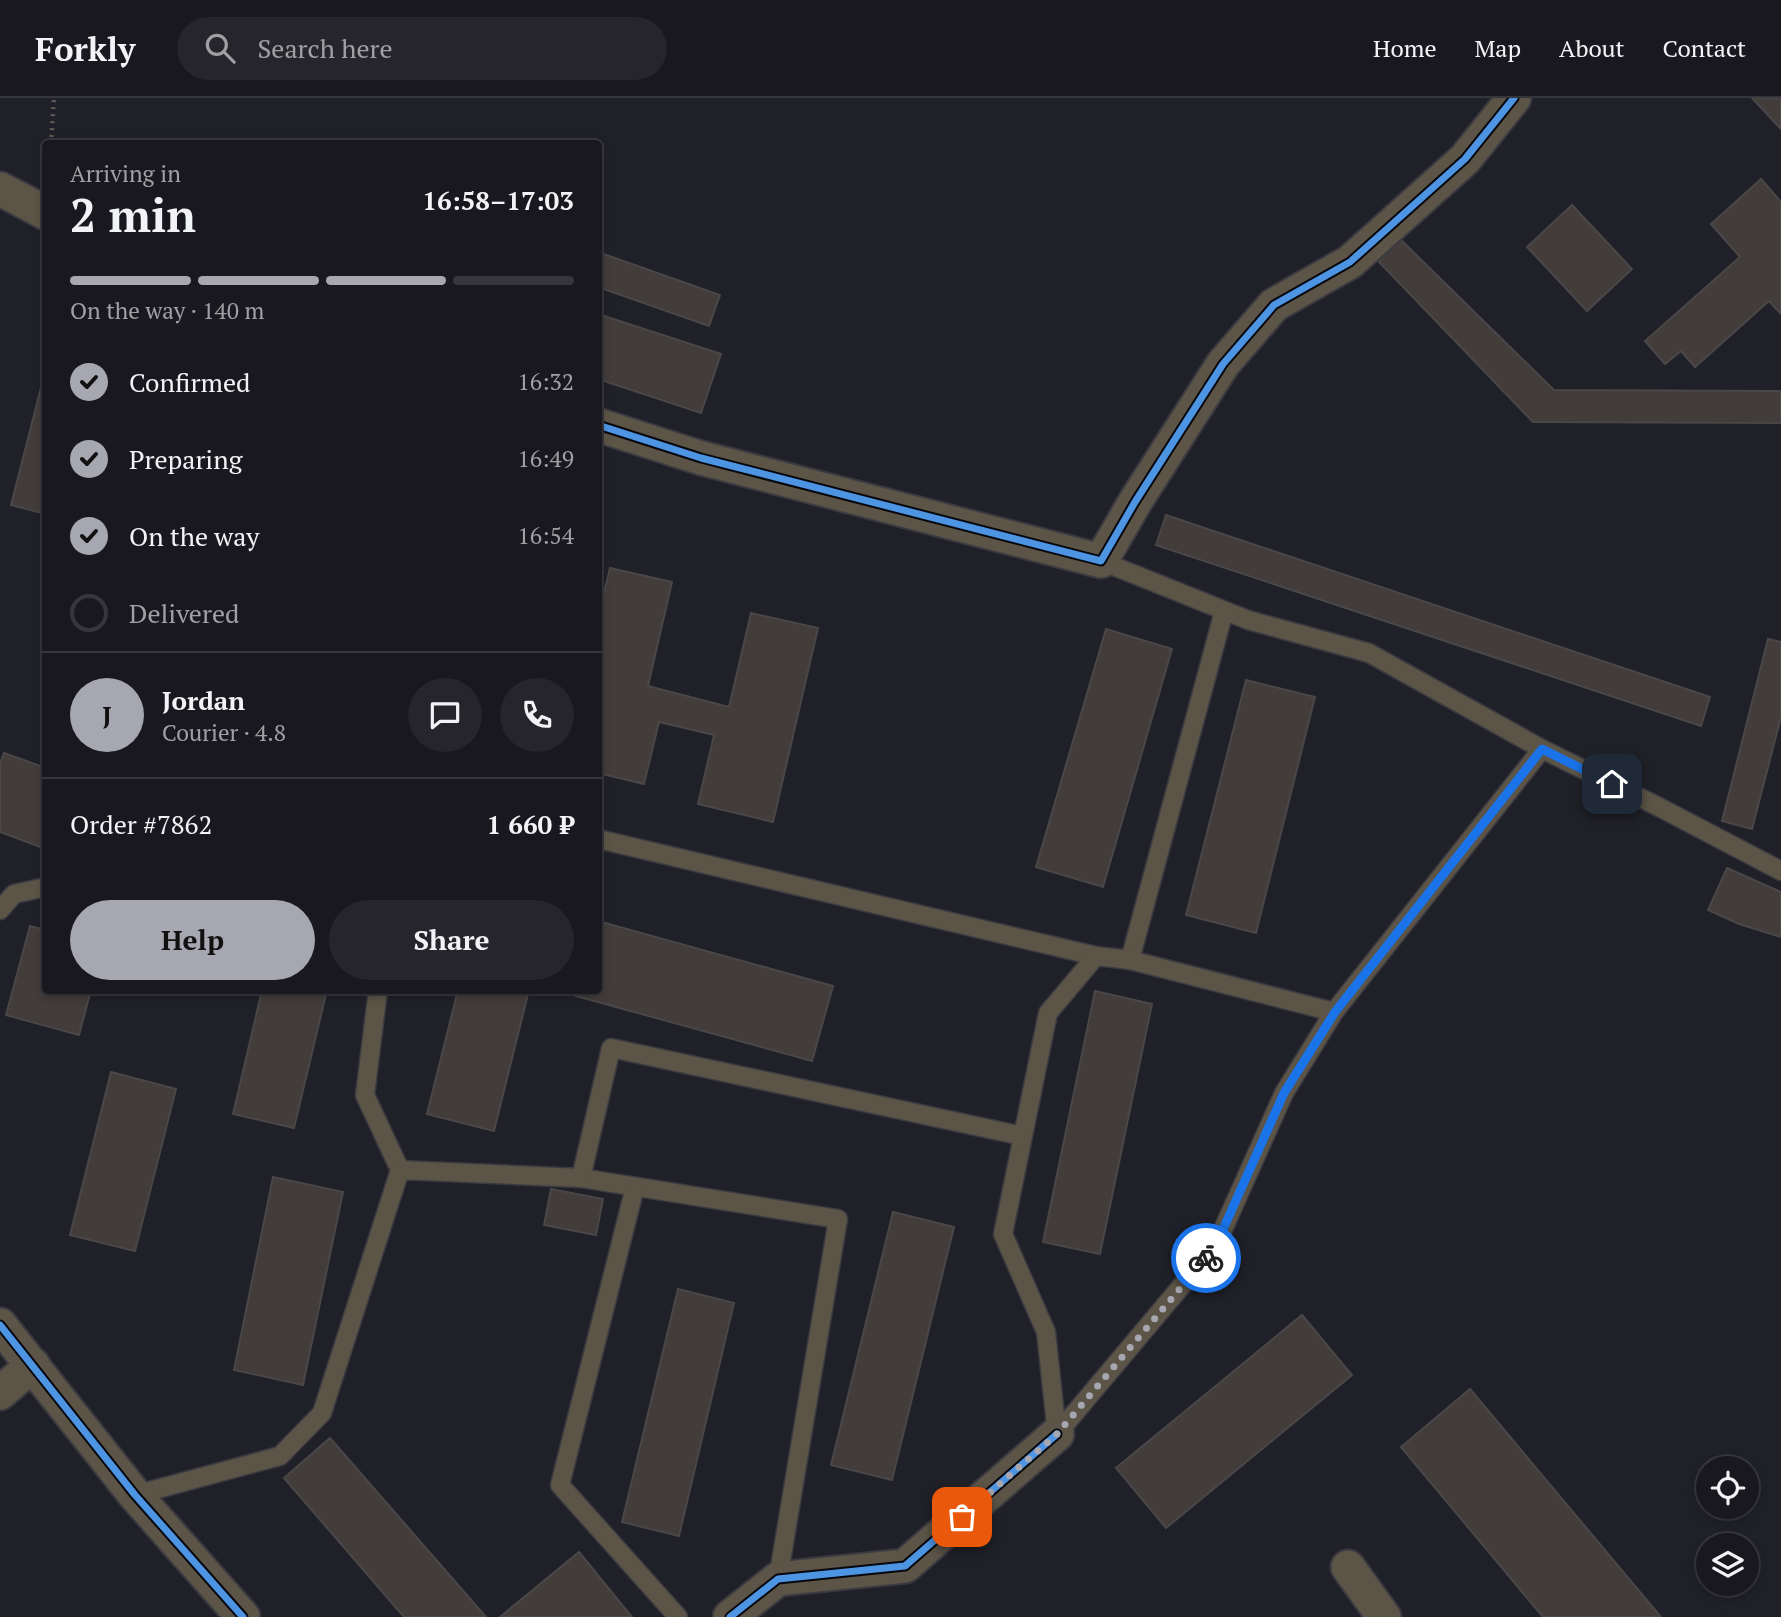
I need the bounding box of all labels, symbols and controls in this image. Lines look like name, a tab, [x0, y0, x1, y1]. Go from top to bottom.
search box	[177, 17, 667, 80]
text: Forkly	[35, 27, 135, 70]
icon: search	[201, 29, 239, 67]
text: Search here	[257, 31, 393, 65]
text: Home	[1373, 32, 1437, 64]
text: Map	[1475, 32, 1521, 64]
text: About	[1559, 32, 1625, 64]
text: Contact	[1663, 32, 1746, 64]
text: Arriving in	[70, 158, 181, 189]
text: 16:58–17:03	[422, 183, 574, 217]
text: 2 min	[70, 184, 196, 245]
text: On the way · 140 m	[70, 295, 264, 326]
icon: check	[70, 363, 108, 401]
text: Confirmed	[129, 365, 250, 399]
text: 16:32	[517, 366, 574, 397]
icon: check	[70, 440, 108, 478]
text: Preparing	[129, 442, 242, 476]
text: 16:49	[517, 443, 574, 474]
icon: check	[70, 517, 108, 555]
text: On the way	[129, 519, 260, 553]
text: 16:54	[517, 520, 574, 551]
text: Delivered	[129, 596, 239, 630]
button: chat	[408, 678, 482, 752]
button: phone	[500, 678, 574, 752]
text: Jordan	[162, 683, 245, 717]
text: J	[102, 698, 112, 732]
text: Courier · 4.8	[162, 717, 286, 748]
pin	[1582, 754, 1642, 814]
icon: home	[1593, 765, 1631, 803]
text: Order #7862	[70, 807, 212, 841]
text: 1 660 ₽	[487, 807, 574, 841]
button: Help	[70, 900, 315, 980]
button: Share	[329, 900, 574, 980]
courier	[1171, 1223, 1241, 1293]
icon: bike	[1187, 1239, 1225, 1277]
map controls	[1696, 1456, 1759, 1596]
button: locate	[1696, 1456, 1759, 1519]
pin	[932, 1487, 992, 1547]
icon: bag	[943, 1498, 981, 1536]
button: layers	[1696, 1533, 1759, 1596]

